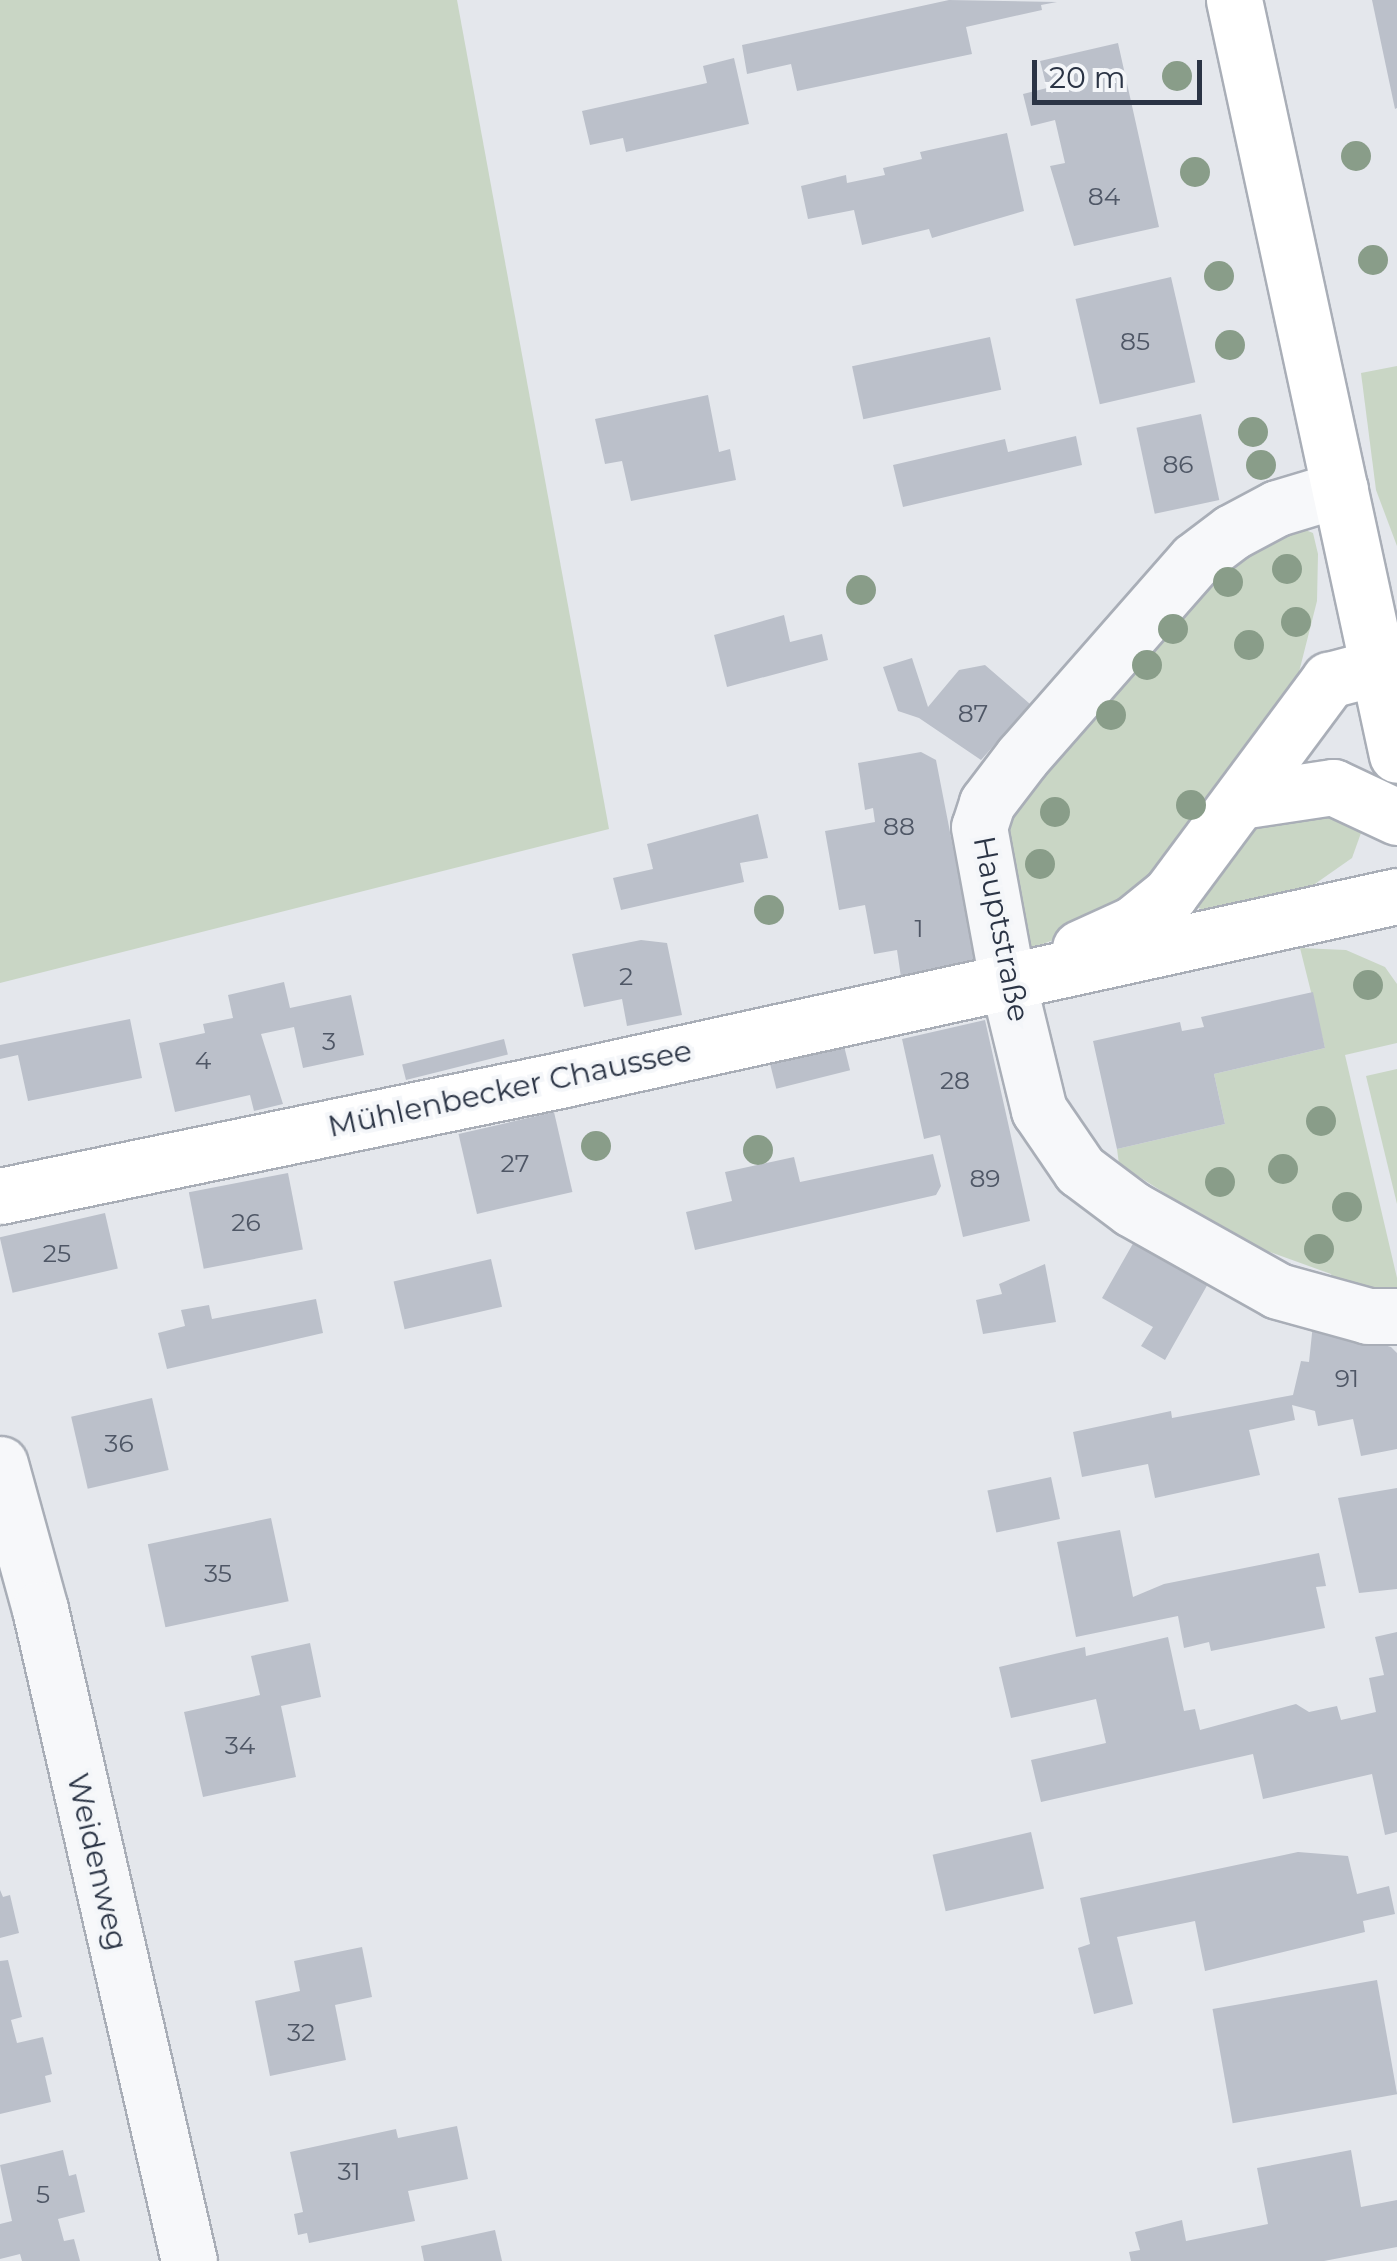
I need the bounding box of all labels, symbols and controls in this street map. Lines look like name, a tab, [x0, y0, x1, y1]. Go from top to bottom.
scale bar	[1037, 40, 1207, 102]
text: 20 m	[1049, 59, 1126, 96]
house number: 84	[1088, 181, 1120, 211]
house number: 85	[1120, 326, 1150, 356]
house number: 86	[1162, 449, 1194, 479]
house number: 87	[958, 698, 988, 728]
house number: 88	[883, 811, 915, 841]
street label: Hauptstraße	[965, 833, 1037, 1025]
house number: 1	[914, 913, 924, 943]
house number: 2	[619, 961, 633, 991]
house number: 3	[322, 1026, 336, 1056]
street label: Mühlenbecker Chaussee	[325, 1033, 695, 1145]
house number: 4	[195, 1045, 211, 1075]
house number: 28	[940, 1065, 970, 1095]
house number: 27	[501, 1148, 529, 1178]
house number: 89	[969, 1163, 1001, 1193]
house number: 26	[231, 1207, 261, 1237]
house number: 25	[43, 1238, 71, 1268]
house number: 91	[1335, 1363, 1359, 1393]
house number: 36	[104, 1428, 134, 1458]
house number: 35	[204, 1558, 232, 1588]
house number: 34	[225, 1730, 255, 1760]
street label: Weidenweg	[59, 1770, 135, 1954]
house number: 32	[287, 2017, 315, 2047]
house number: 31	[337, 2156, 361, 2186]
house number: 5	[36, 2179, 50, 2209]

